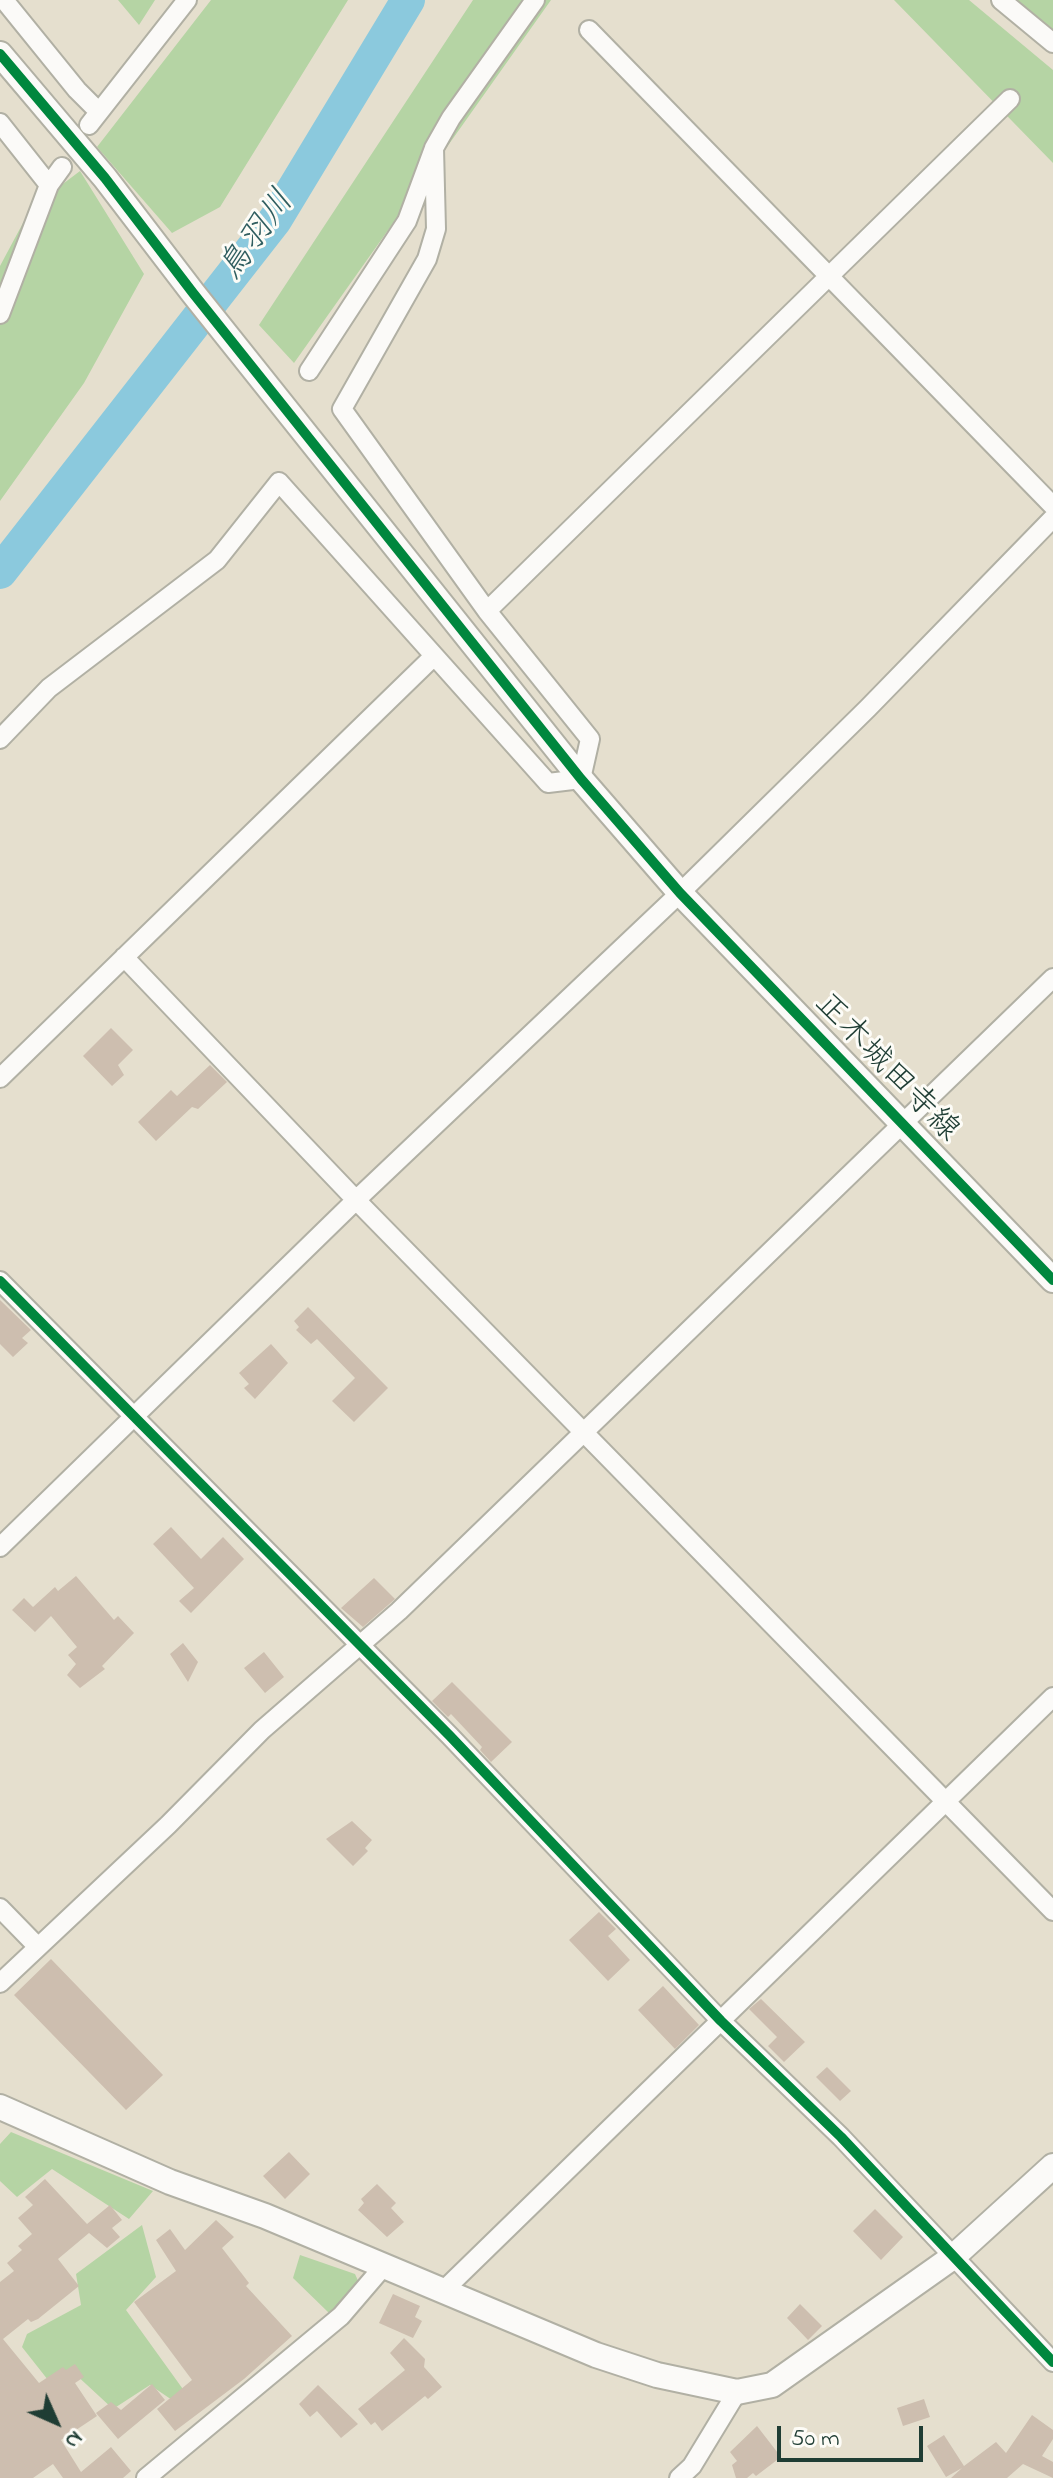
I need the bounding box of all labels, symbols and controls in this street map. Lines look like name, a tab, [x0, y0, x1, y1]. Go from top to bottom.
water label: 鳥羽川	[213, 184, 305, 290]
street label: 正木城田寺線	[805, 987, 965, 1151]
north arrow	[16, 2382, 96, 2462]
scale bar	[781, 2410, 927, 2460]
text: N	[56, 2422, 90, 2456]
text: 50 m	[791, 2422, 840, 2457]

